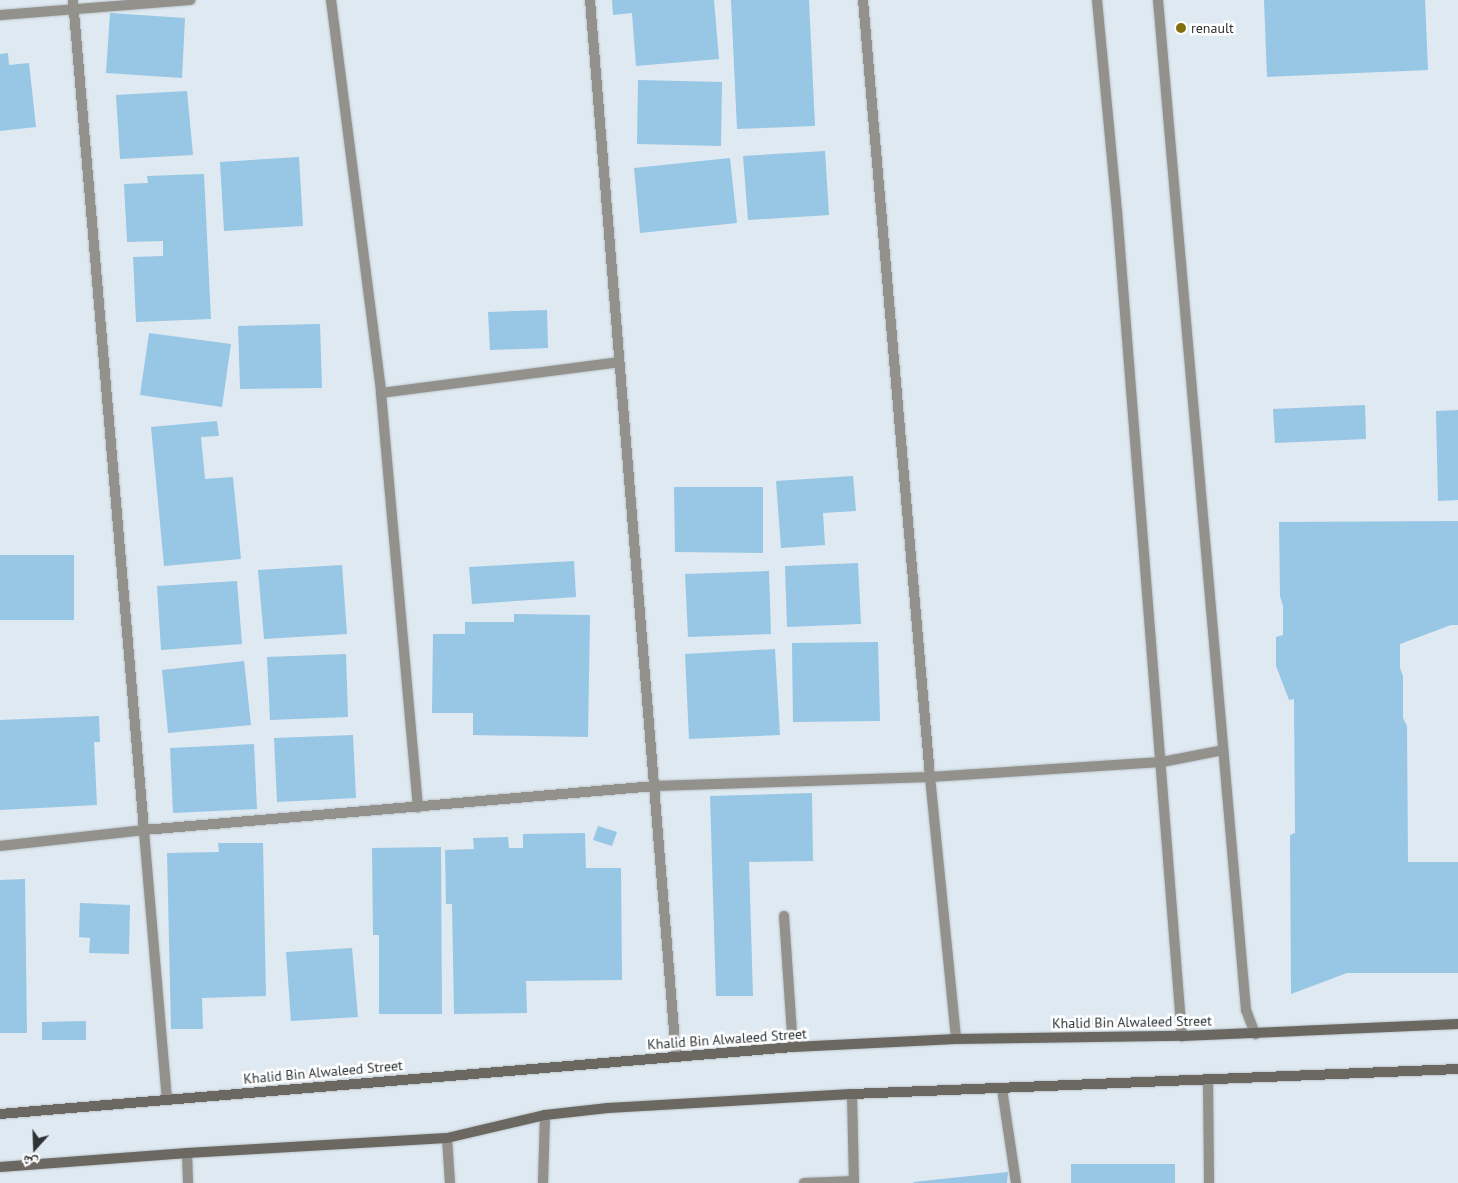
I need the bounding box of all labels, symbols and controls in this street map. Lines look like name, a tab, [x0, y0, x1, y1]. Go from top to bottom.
place label: renault	[1191, 20, 1234, 36]
marker: renault	[1175, 22, 1187, 34]
street label: Khalid Bin Alwaleed Street	[1052, 1012, 1212, 1032]
street label: Khalid Bin Alwaleed Street	[646, 1025, 808, 1053]
street label: Khalid Bin Alwaleed Street	[242, 1057, 404, 1087]
north arrow	[10, 1123, 60, 1173]
text: ش	[20, 1151, 40, 1173]

